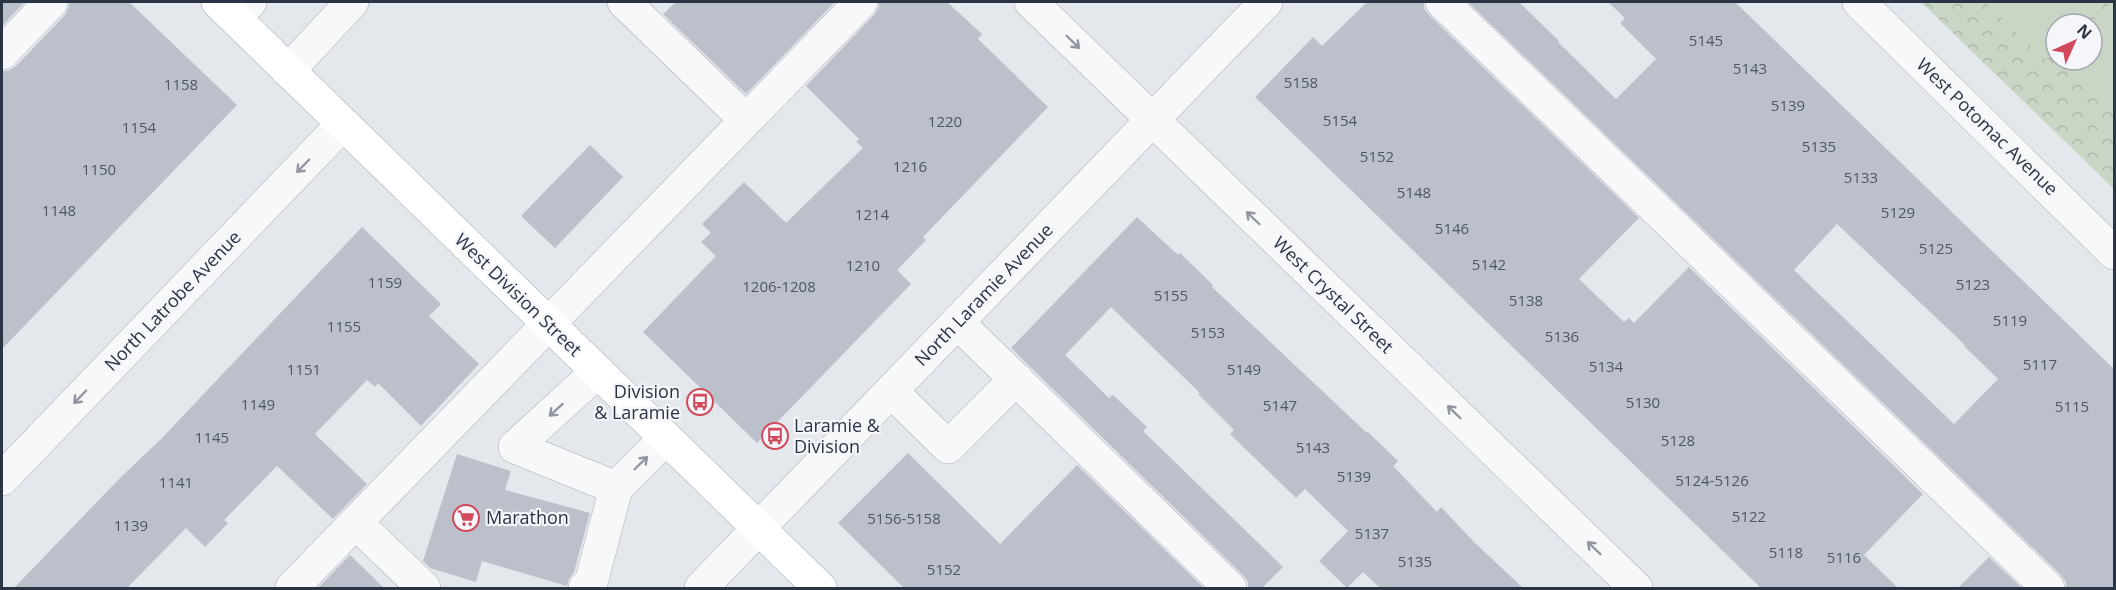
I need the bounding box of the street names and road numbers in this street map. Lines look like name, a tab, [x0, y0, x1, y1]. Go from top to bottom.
street label: West Potomac Avenue	[1912, 52, 2064, 200]
street label: North Laramie Avenue	[909, 218, 1058, 371]
street label: North Latrobe Avenue	[99, 225, 246, 376]
street label: West Division Street	[450, 227, 587, 361]
street label: West Crystal Street	[1268, 231, 1399, 358]

